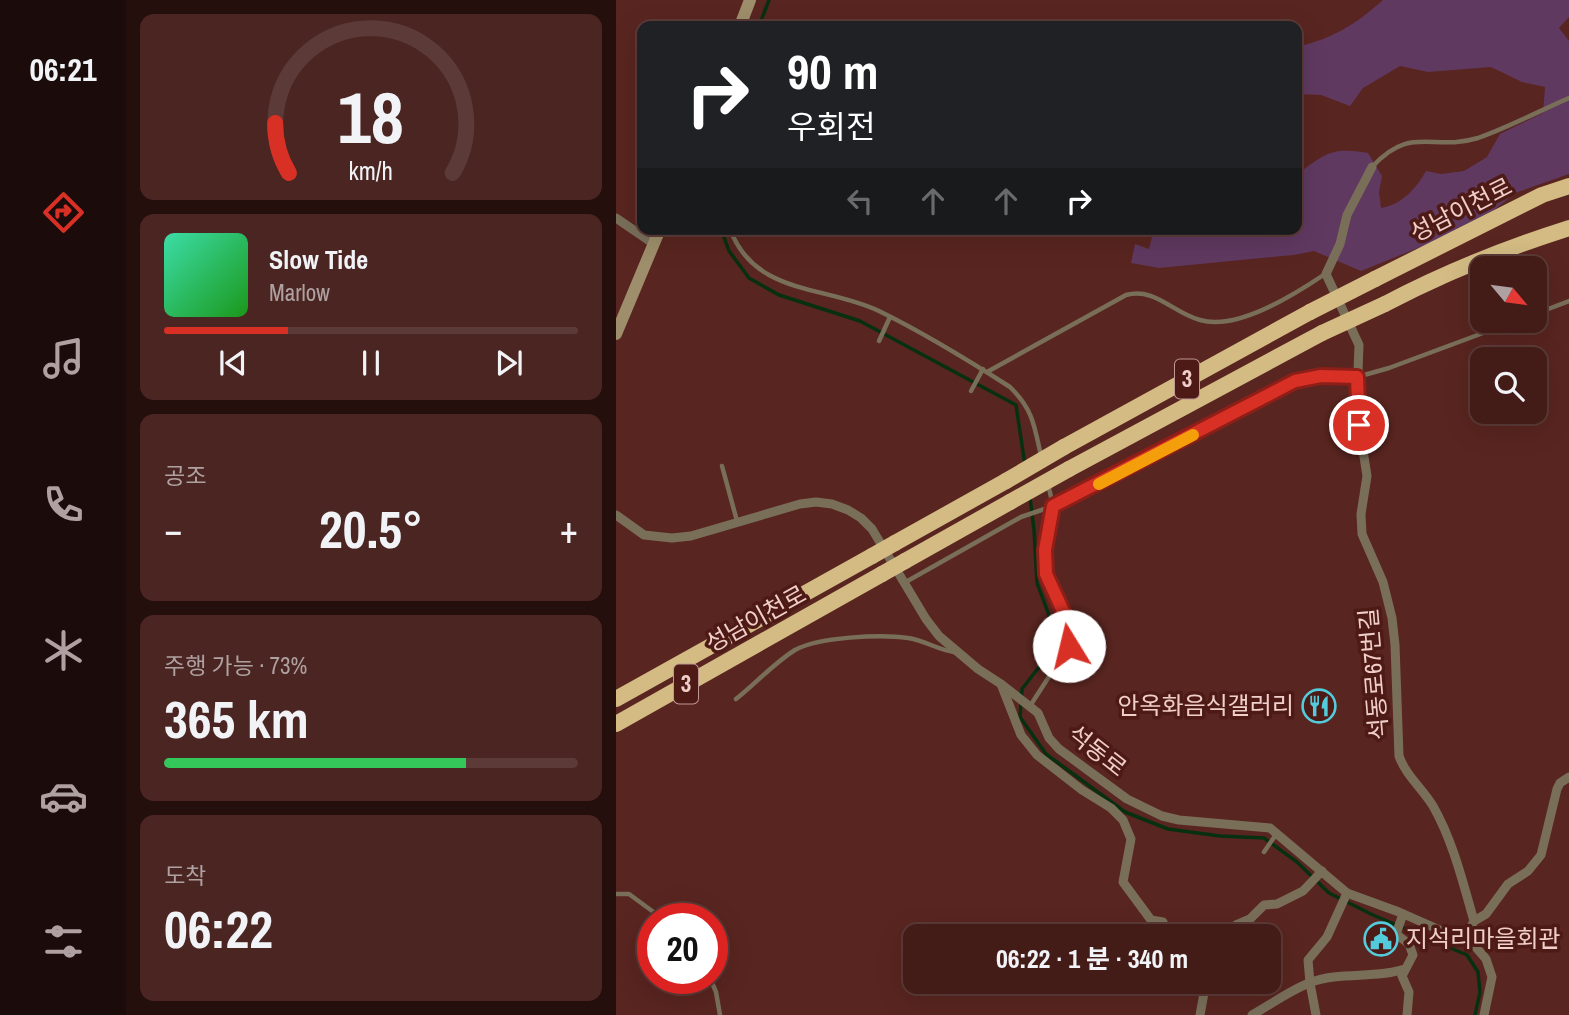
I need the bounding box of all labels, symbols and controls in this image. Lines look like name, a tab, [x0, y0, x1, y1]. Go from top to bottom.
text: 90 m	[787, 38, 879, 104]
text: 06:21	[29, 48, 97, 91]
icon: right	[672, 49, 763, 140]
text: 18	[338, 68, 404, 166]
text: 우회전	[787, 105, 875, 148]
text: km/h	[349, 154, 393, 188]
street label: 성남이천로	[1404, 170, 1517, 248]
icon: left	[841, 182, 879, 220]
icon: ahead	[914, 182, 952, 220]
icon: ahead	[987, 182, 1025, 220]
icon: right	[1060, 182, 1098, 220]
icon: directions	[39, 188, 88, 237]
text: Slow Tide	[269, 242, 368, 277]
north arrow	[1470, 256, 1547, 332]
map controls	[1470, 256, 1547, 424]
text: Marlow	[269, 277, 330, 308]
icon: music	[39, 334, 88, 383]
icon: previous	[214, 344, 252, 382]
icon: pause	[352, 344, 390, 382]
icon: next	[490, 344, 528, 382]
button: search	[1470, 347, 1547, 424]
road number: 3	[1175, 360, 1199, 398]
pin	[1329, 395, 1389, 455]
icon: arrive	[1340, 406, 1378, 444]
text: 공조	[164, 460, 206, 491]
icon: phone	[39, 480, 88, 529]
text: 20.5°	[319, 494, 423, 564]
text: −	[164, 504, 182, 555]
text: +	[560, 504, 578, 555]
street label: 성남이천로	[699, 577, 812, 659]
street label: 석동로67번길	[1351, 607, 1395, 741]
position arrow	[1032, 609, 1106, 683]
icon: climate	[39, 626, 88, 675]
text: 주행 가능 · 73%	[164, 650, 307, 681]
road number: 3	[674, 664, 698, 704]
text: 365 km	[164, 684, 309, 754]
restaurant icon: 안옥화음식갤러리	[1300, 687, 1338, 725]
place label: 안옥화음식갤러리	[1117, 689, 1294, 721]
street label: 석동로	[1062, 717, 1134, 783]
icon: car	[39, 772, 88, 821]
text: 도착	[164, 860, 206, 891]
text: 06:22	[164, 894, 273, 964]
speed limit sign: 20	[637, 903, 728, 994]
icon: filters	[39, 917, 88, 966]
public building icon: 지석리마을회관	[1362, 920, 1400, 958]
place label: 지석리마을회관	[1406, 922, 1561, 954]
text: 06:22 · 1 분 · 340 m	[996, 941, 1188, 976]

